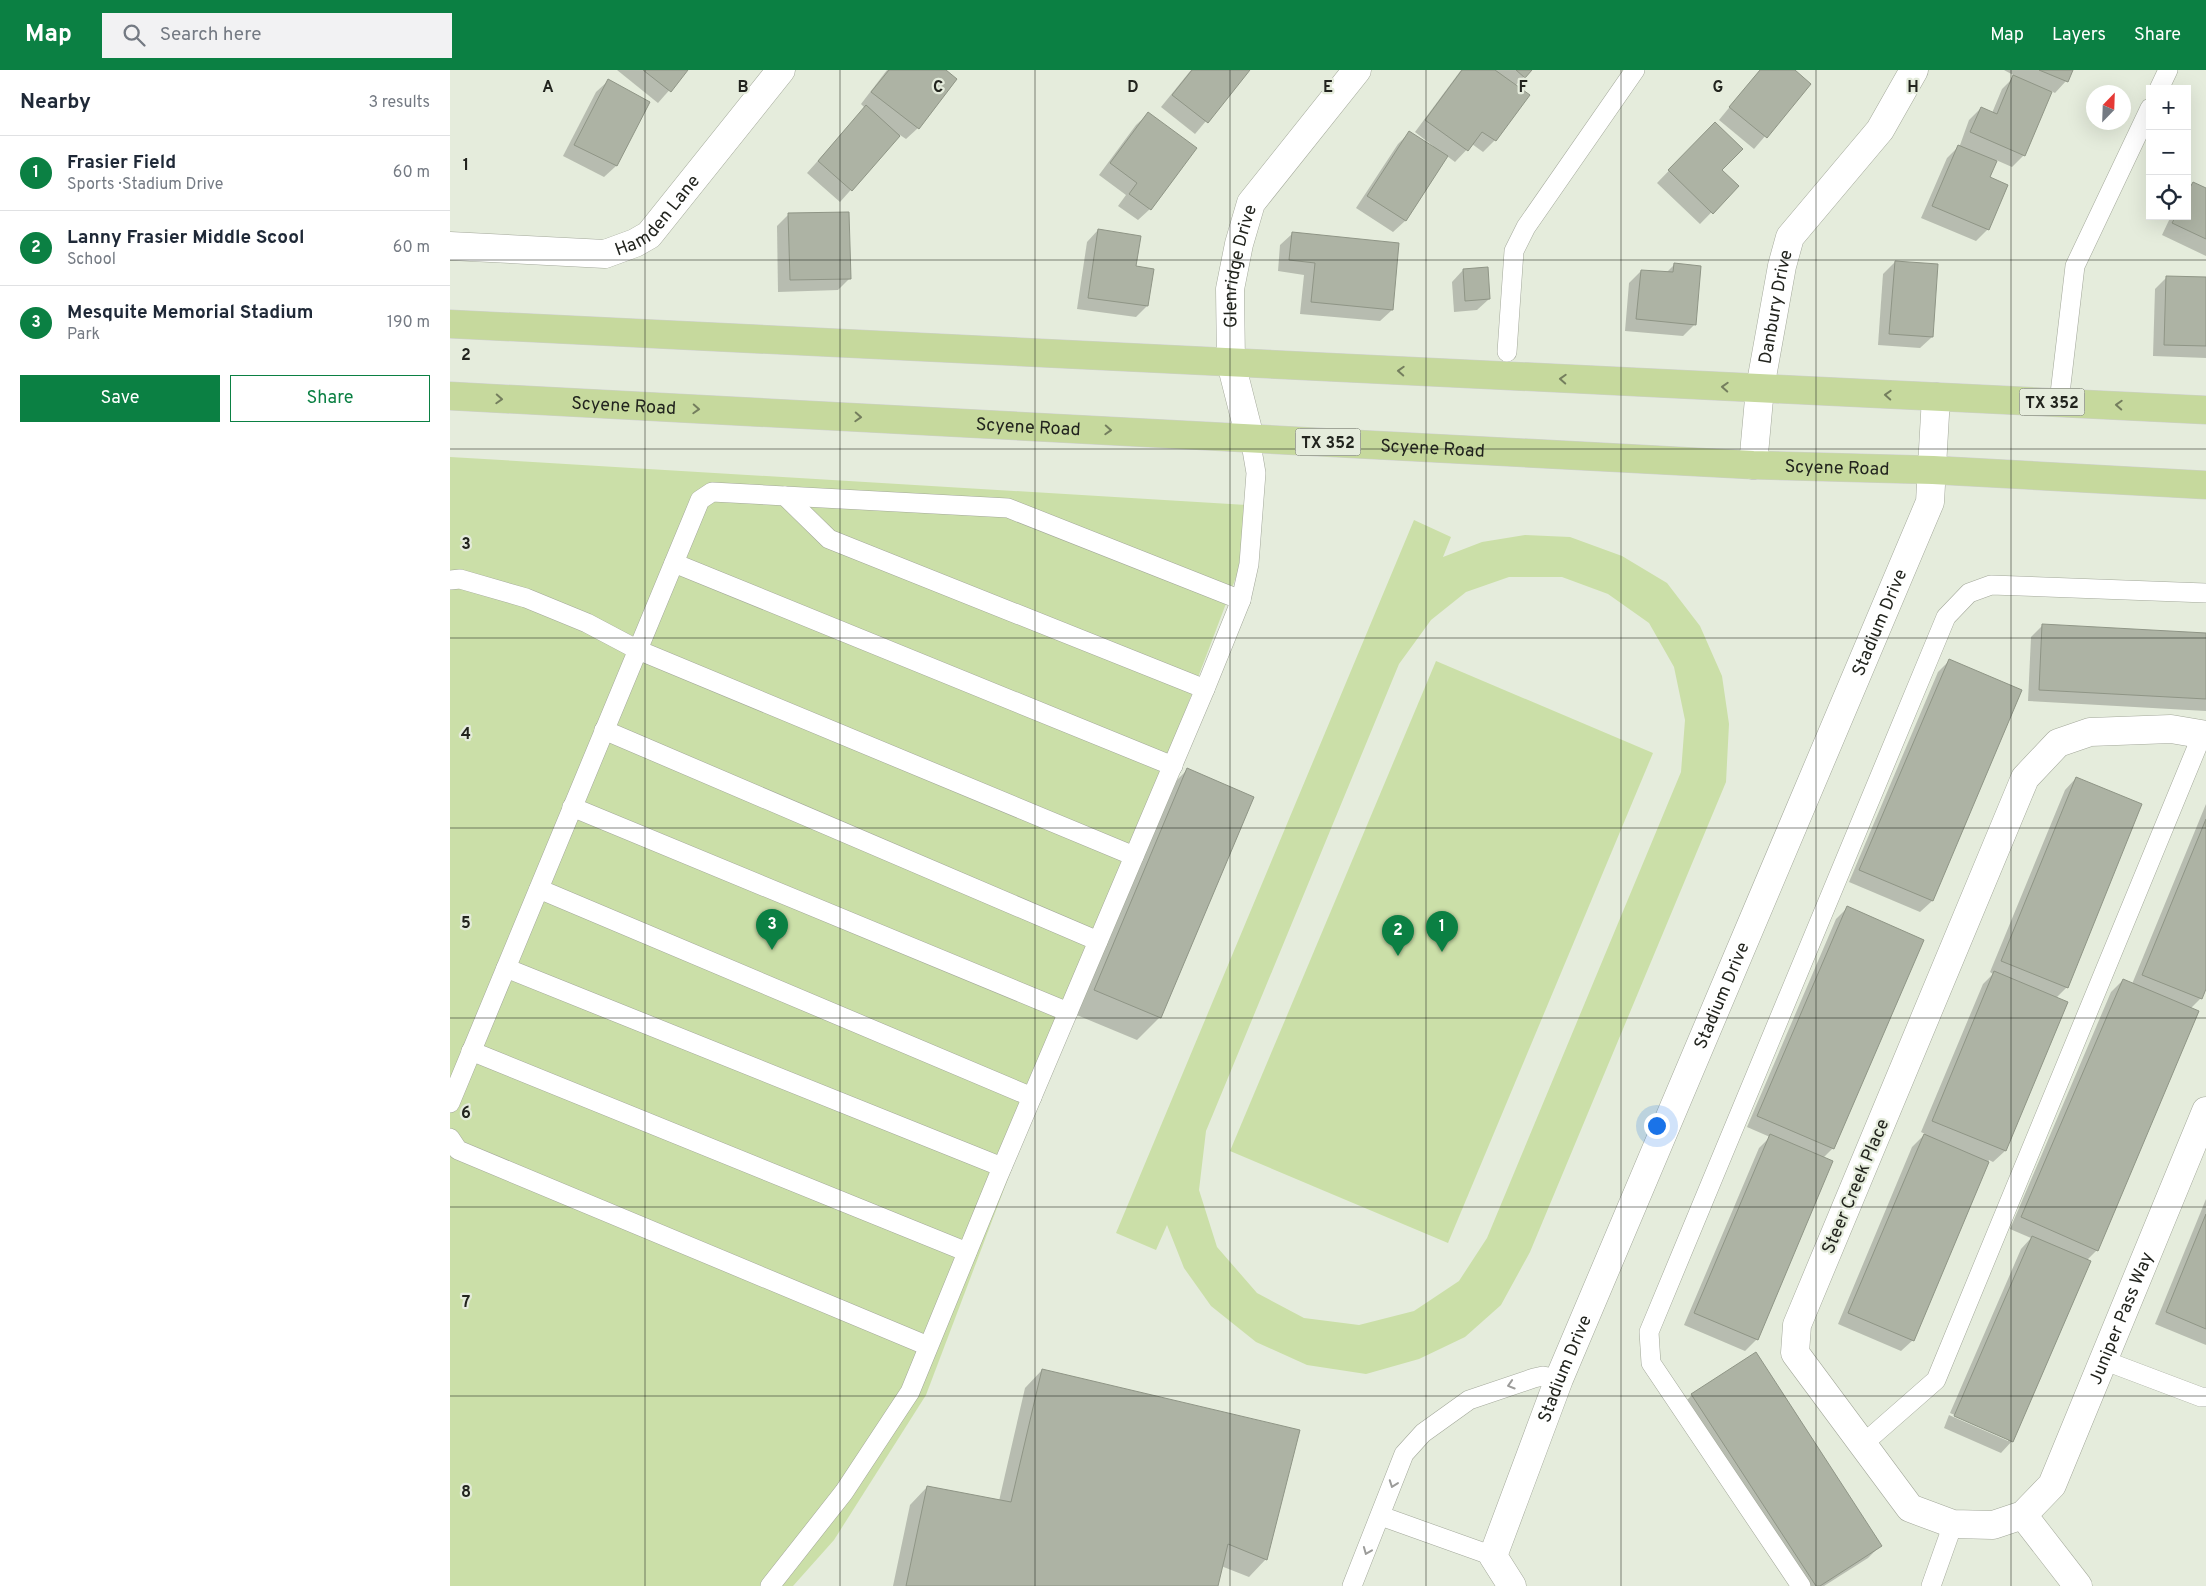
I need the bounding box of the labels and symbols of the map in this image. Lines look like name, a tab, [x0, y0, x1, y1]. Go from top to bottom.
text: A	[542, 78, 554, 98]
text: B	[737, 78, 749, 98]
text: C	[933, 78, 943, 98]
text: D	[1127, 78, 1139, 98]
text: E	[1323, 78, 1333, 98]
text: F	[1518, 78, 1528, 98]
text: G	[1713, 78, 1723, 98]
text: H	[1907, 78, 1919, 98]
north arrow	[2086, 85, 2131, 130]
text: 1	[463, 156, 469, 176]
street label: Hamden Lane	[612, 171, 706, 262]
street label: Glenridge Drive	[1220, 202, 1263, 328]
street label: Danbury Drive	[1755, 247, 1799, 366]
text: 2	[461, 346, 471, 366]
one-way arrow	[1396, 366, 1404, 377]
one-way arrow	[1559, 374, 1566, 384]
one-way arrow	[1721, 381, 1729, 392]
road number: TX 352	[2020, 388, 2084, 416]
one-way arrow	[1883, 389, 1891, 400]
street label: Scyene Road	[571, 392, 677, 421]
one-way arrow	[495, 393, 503, 404]
one-way arrow	[2114, 400, 2122, 410]
one-way arrow	[692, 403, 700, 414]
one-way arrow	[854, 412, 862, 423]
street label: Scyene Road	[975, 414, 1081, 442]
one-way arrow	[1104, 425, 1112, 436]
road number: TX 352	[1296, 428, 1360, 456]
street label: Scyene Road	[1380, 435, 1486, 464]
street label: Scyene Road	[1784, 456, 1890, 482]
text: 3	[461, 535, 471, 555]
street label: Stadium Drive	[1848, 566, 1913, 680]
text: 4	[461, 725, 471, 745]
pin: 3	[756, 909, 788, 950]
pin: 1	[1426, 911, 1458, 952]
text: 5	[461, 914, 471, 934]
pin: 2	[1382, 915, 1414, 956]
street label: Stadium Drive	[1690, 939, 1756, 1053]
text: 6	[461, 1104, 471, 1124]
your location	[1644, 1113, 1670, 1139]
street label: Steer Creek Place	[1818, 1116, 1895, 1258]
street label: Juniper Pass Way	[2085, 1249, 2160, 1388]
text: 7	[462, 1293, 470, 1313]
street label: Stadium Drive	[1534, 1312, 1598, 1426]
one-way arrow	[1508, 1379, 1516, 1389]
one-way arrow	[1389, 1480, 1399, 1488]
text: 8	[461, 1483, 471, 1503]
one-way arrow	[1362, 1546, 1373, 1555]

